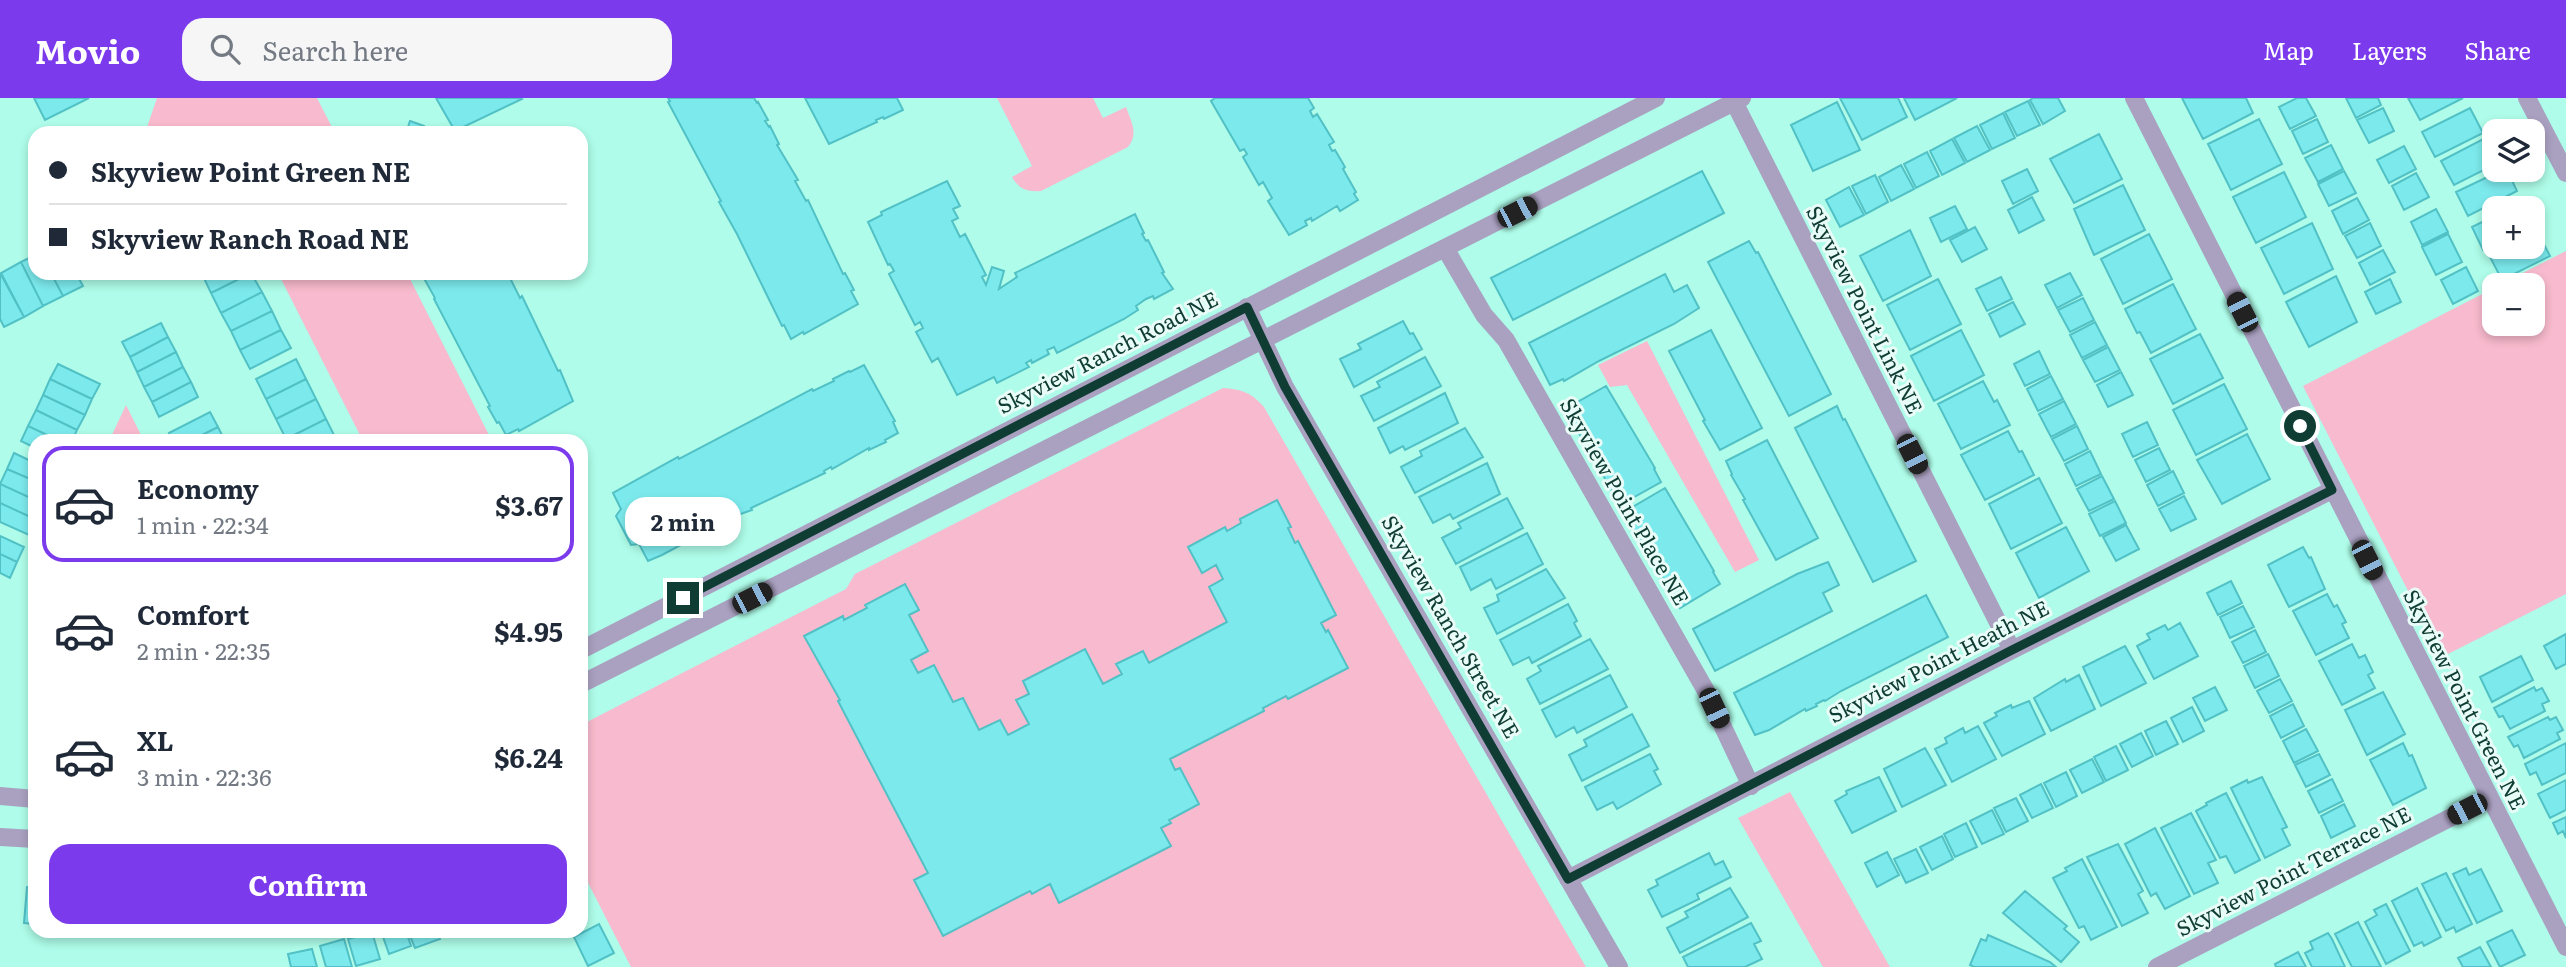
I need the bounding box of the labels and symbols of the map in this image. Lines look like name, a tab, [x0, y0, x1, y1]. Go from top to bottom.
car	[1494, 193, 1541, 231]
street label: Skyview Point Link NE	[1800, 199, 1932, 418]
street label: Skyview Ranch Road NE	[991, 282, 1223, 420]
car	[2224, 289, 2261, 335]
street label: Skyview Point Place NE	[1554, 391, 1698, 610]
route start	[2284, 410, 2316, 442]
car	[1894, 431, 1931, 477]
callout: 2 min	[625, 496, 741, 546]
street label: Skyview Ranch Street NE	[1375, 508, 1529, 743]
car	[2349, 537, 2386, 583]
car	[729, 579, 776, 617]
route end	[667, 582, 699, 614]
street label: Skyview Point Green NE	[2397, 583, 2535, 814]
street label: Skyview Point Heath NE	[1822, 591, 2054, 729]
car	[1696, 685, 1733, 731]
car	[2444, 790, 2491, 828]
street label: Skyview Point Terrace NE	[2170, 797, 2416, 943]

